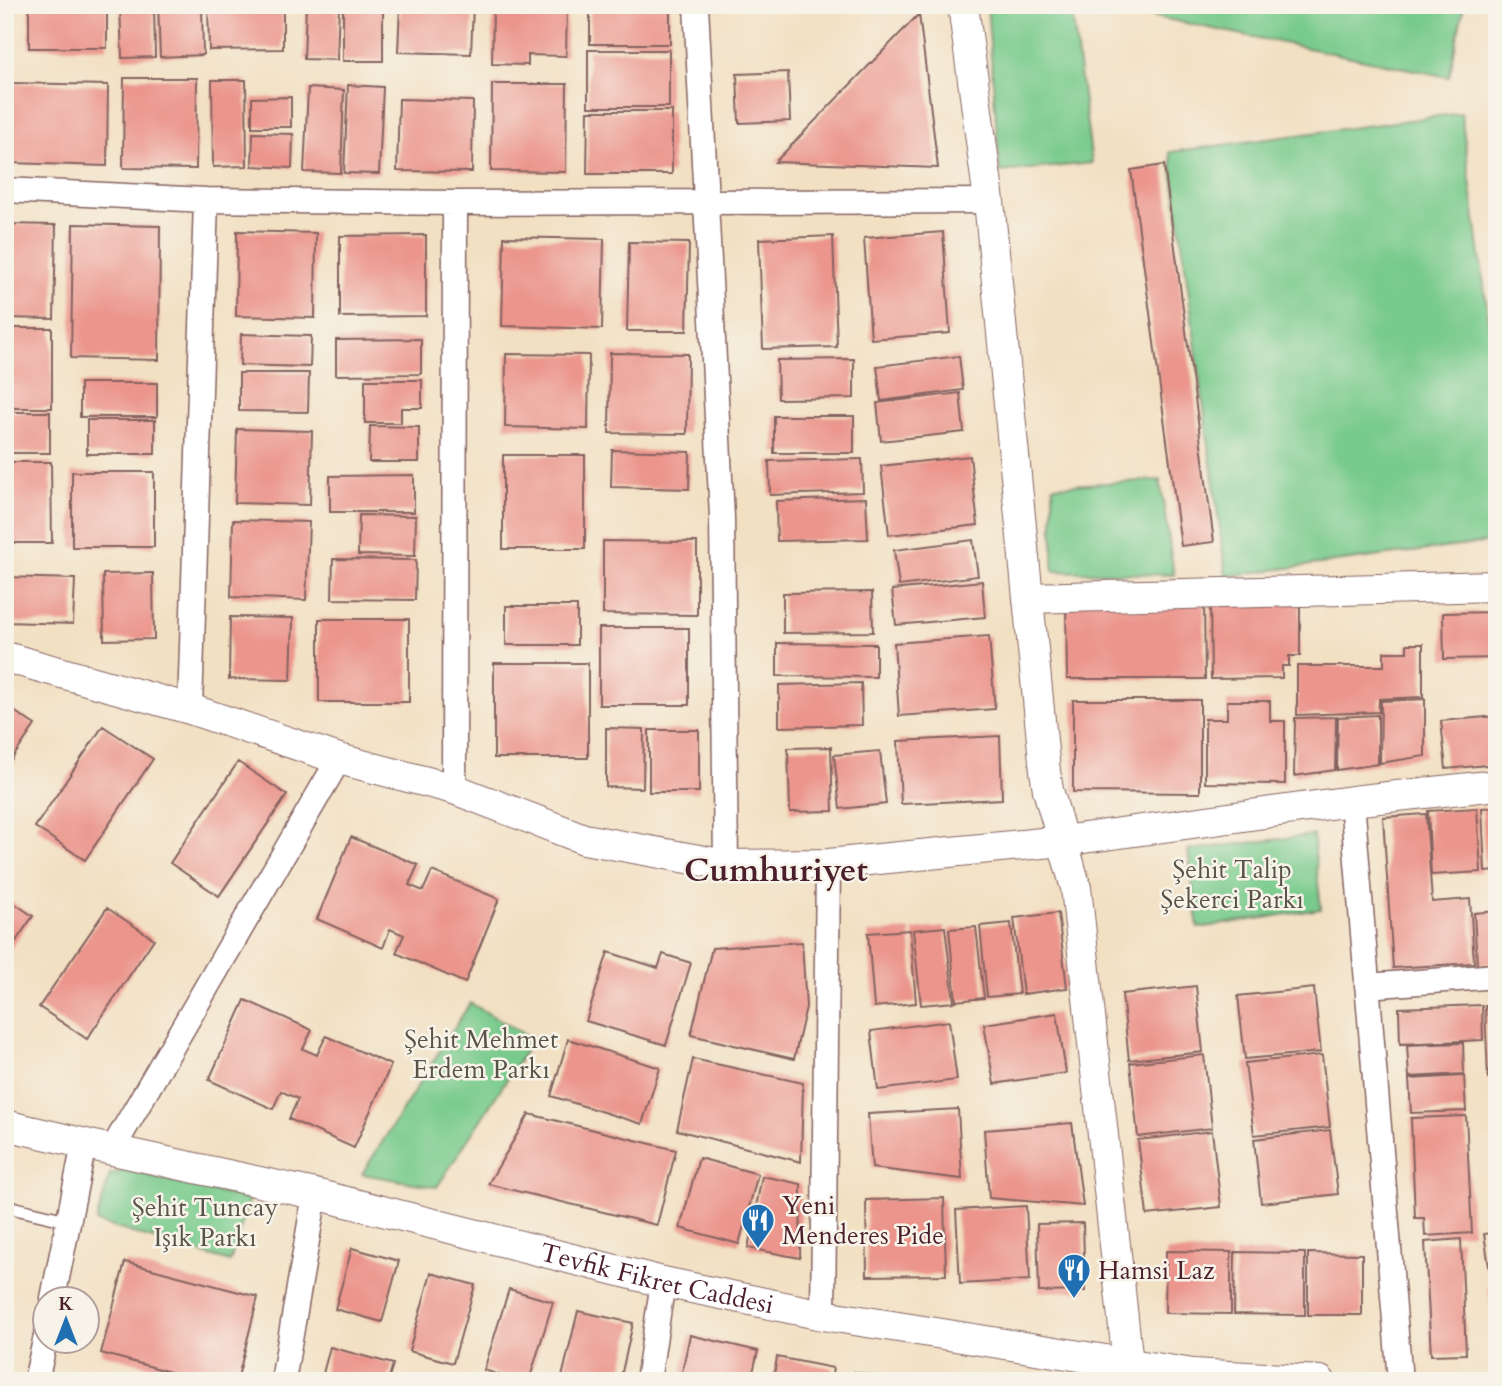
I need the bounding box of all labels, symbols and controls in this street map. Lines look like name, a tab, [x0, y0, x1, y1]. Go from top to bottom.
district label: Cumhuriyet	[684, 848, 868, 893]
park label: Şehit Talip Şekerci Parkı	[1160, 852, 1304, 917]
park label: Şehit Mehmet Erdem Parkı	[404, 1022, 558, 1087]
place label: Yeni Menderes Pide	[782, 1188, 944, 1253]
park label: Şehit Tuncay Işık Parkı	[132, 1190, 279, 1255]
restaurant icon: Yeni Menderes Pide	[739, 1201, 777, 1250]
street label: Tevfik Fikret Caddesi	[537, 1234, 777, 1322]
restaurant icon: Hamsi Laz	[1055, 1251, 1093, 1300]
place label: Hamsi Laz	[1098, 1253, 1215, 1288]
north arrow	[32, 1284, 102, 1354]
text: K	[58, 1291, 74, 1317]

